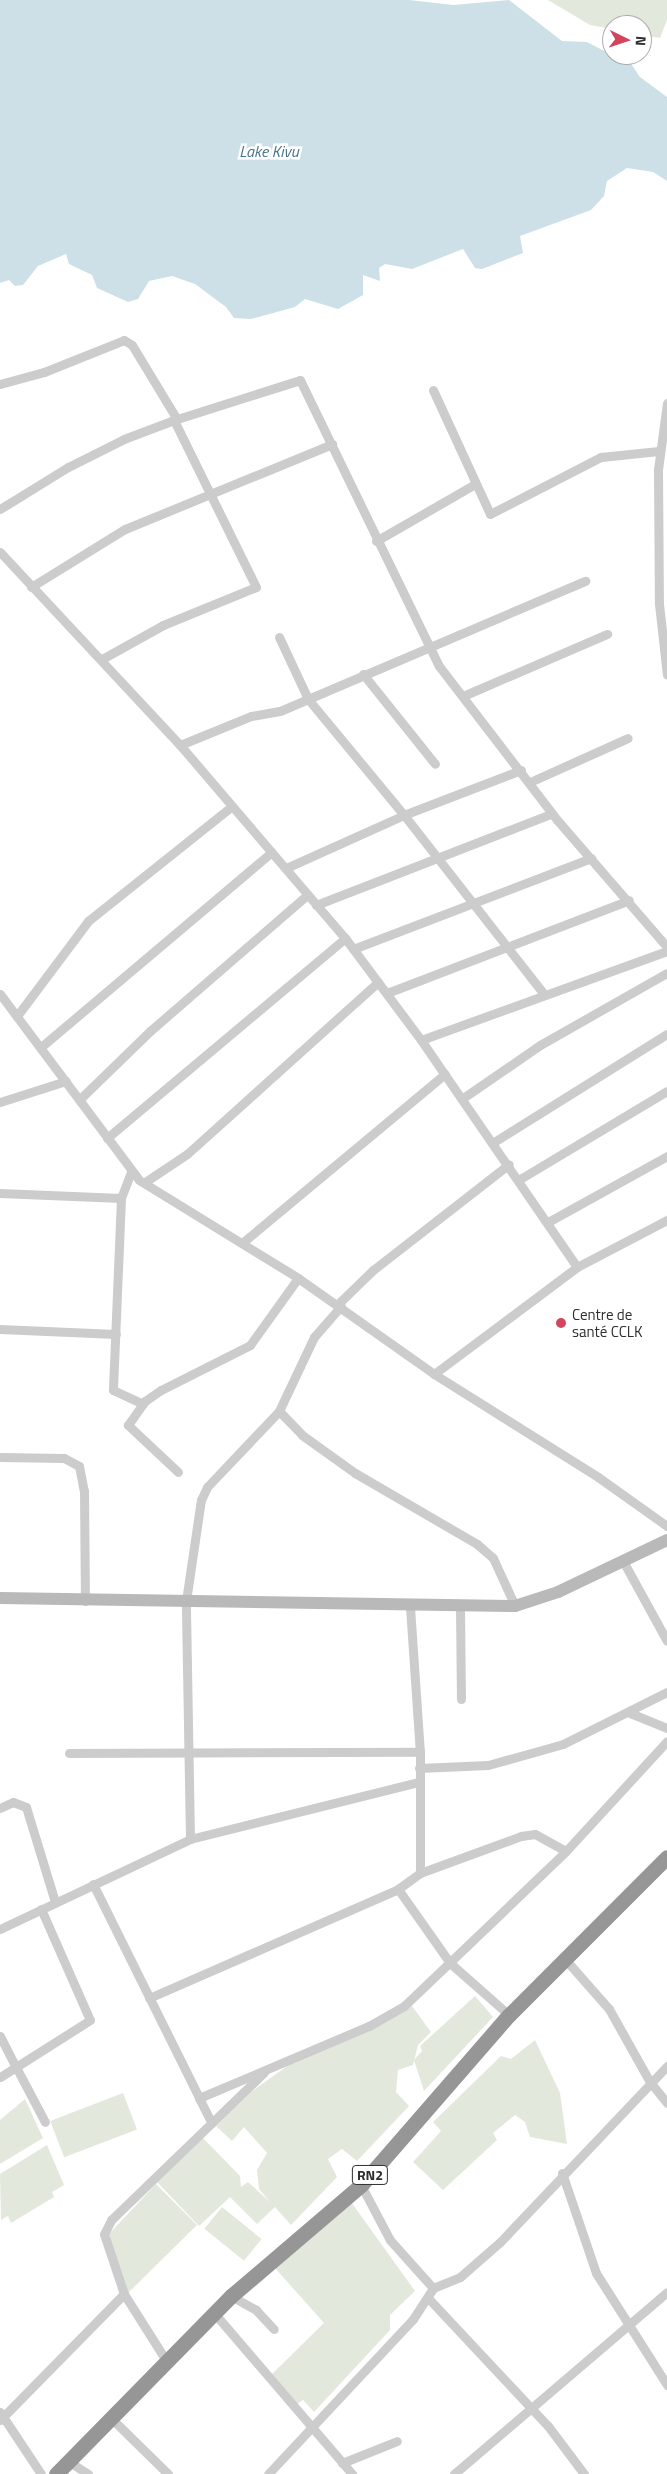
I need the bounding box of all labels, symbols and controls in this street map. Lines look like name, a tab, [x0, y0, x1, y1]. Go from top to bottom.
north arrow	[602, 15, 652, 65]
text: N	[631, 35, 652, 47]
water label: Lake Kivu	[239, 141, 299, 161]
place label: Centre de santé CCLK	[572, 1305, 643, 1340]
marker: Centre de santé CCLK	[554, 1316, 568, 1330]
road number: RN2	[351, 2164, 389, 2186]

